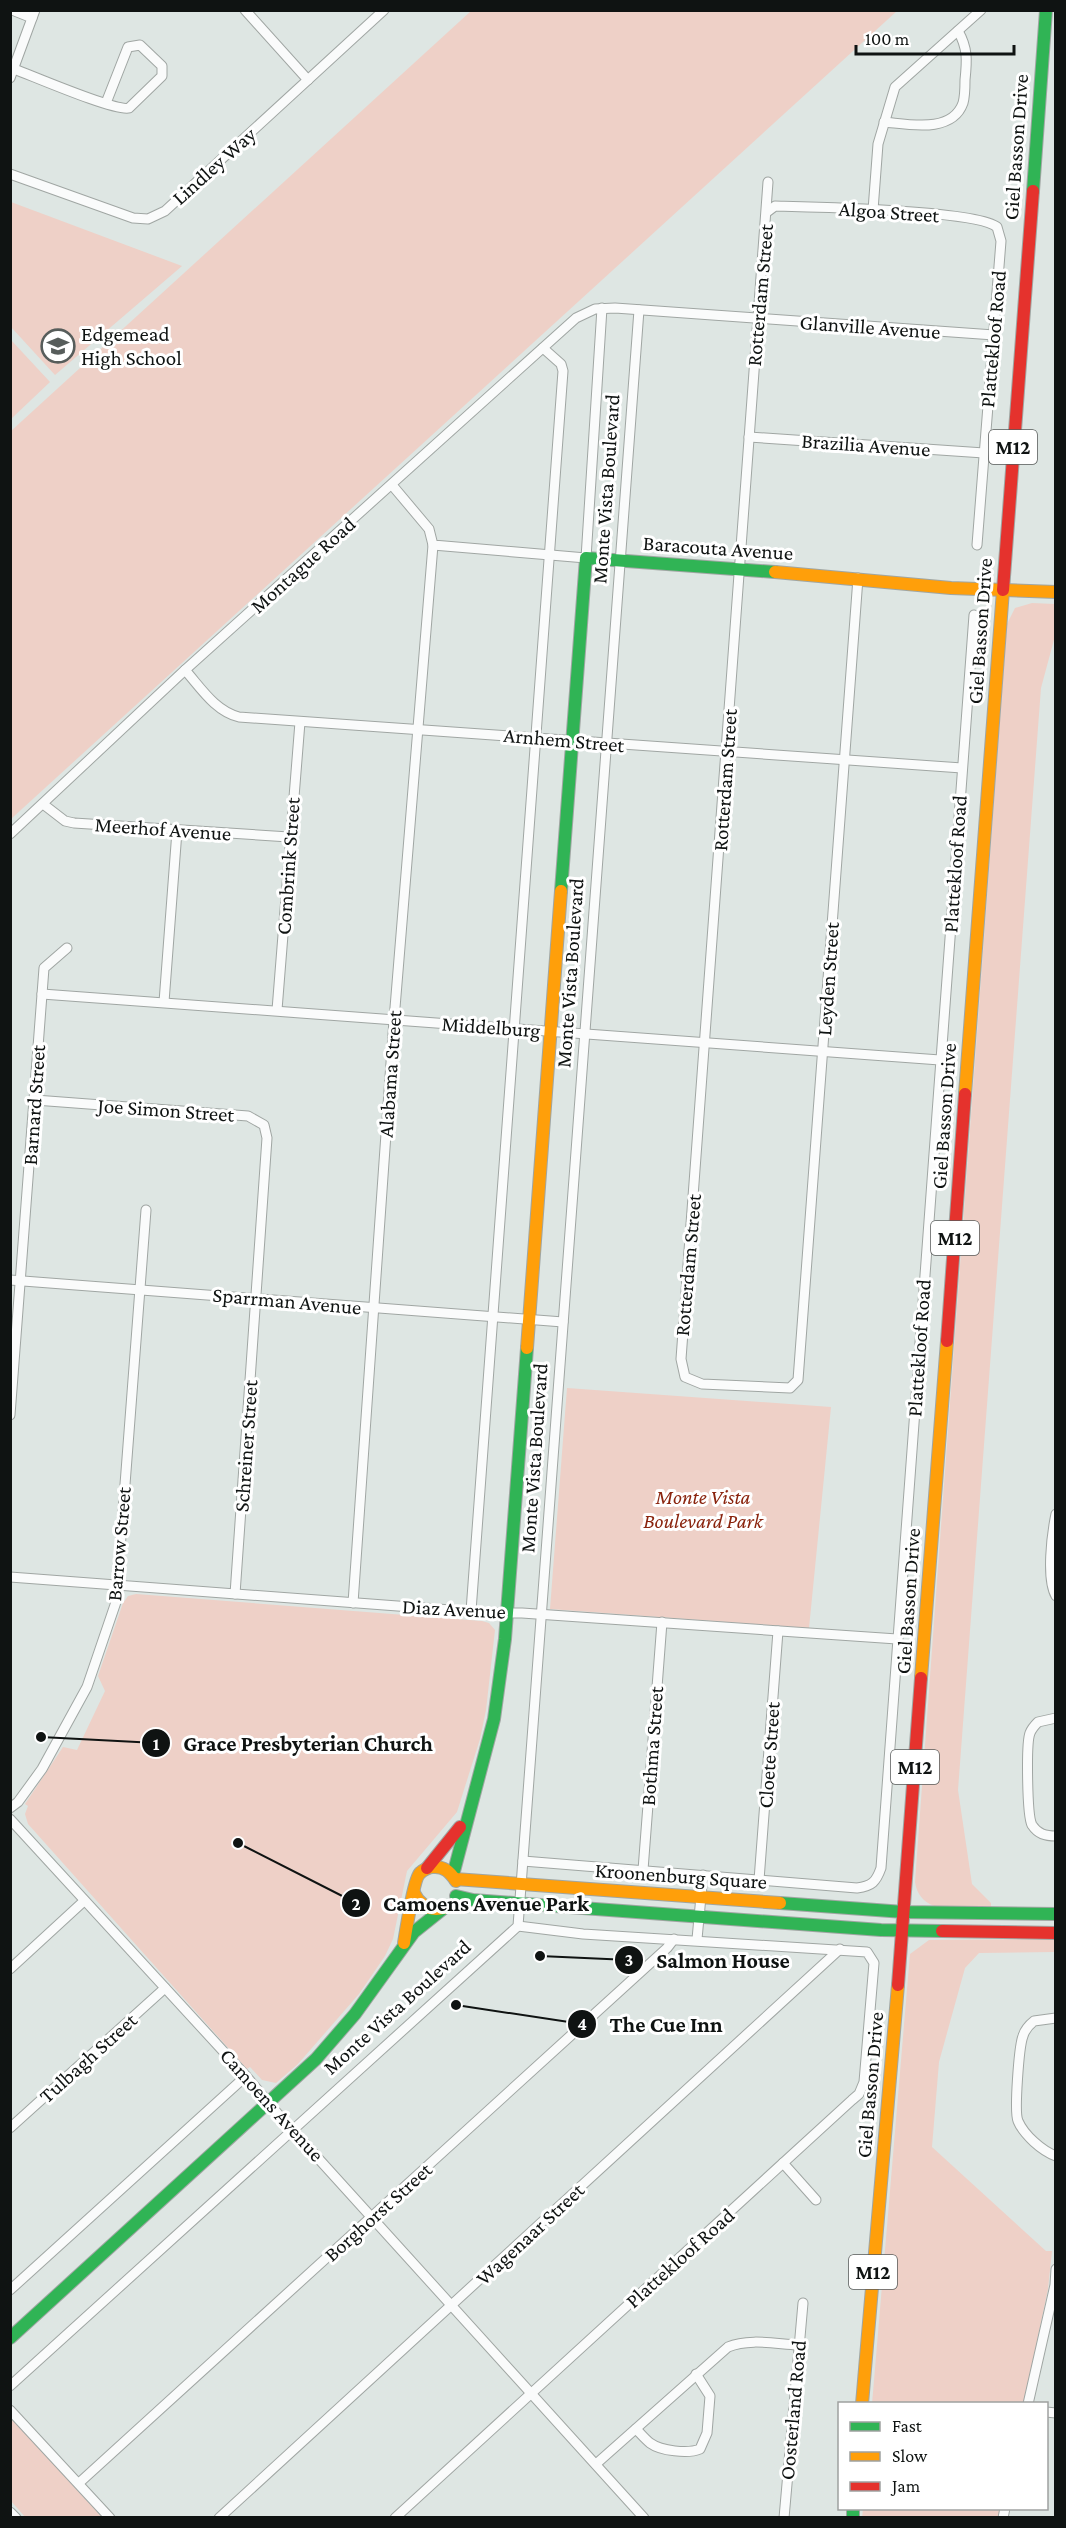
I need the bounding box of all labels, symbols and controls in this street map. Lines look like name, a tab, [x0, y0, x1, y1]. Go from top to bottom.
scale bar	[856, 18, 1014, 56]
text: 100 m	[865, 29, 910, 49]
street label: Giel Basson Drive	[999, 73, 1033, 221]
street label: Lindley Way	[167, 122, 261, 210]
street label: Algoa Street	[838, 197, 941, 228]
street label: Rotterdam Street	[742, 222, 778, 367]
street label: Plattekloof Road	[975, 269, 1011, 409]
street label: Glanville Avenue	[799, 310, 941, 344]
place label: Edgemead High School	[81, 322, 182, 370]
school or university icon: Edgemead High School	[40, 328, 76, 364]
street label: Monte Vista Boulevard	[587, 393, 625, 585]
street label: Brazilia Avenue	[801, 429, 931, 461]
road number: M12	[989, 430, 1037, 464]
street label: Montague Road	[246, 512, 360, 618]
street label: Baracouta Avenue	[642, 531, 794, 565]
street label: Giel Basson Drive	[963, 557, 997, 705]
street label: Rotterdam Street	[708, 707, 742, 852]
street label: Arnhem Street	[503, 723, 626, 757]
street label: Plattekloof Road	[938, 794, 972, 934]
street label: Combrink Street	[271, 795, 305, 936]
street label: Meerhof Avenue	[94, 812, 232, 846]
street label: Monte Vista Boulevard	[551, 877, 589, 1069]
street label: Leyden Street	[812, 920, 844, 1037]
street label: Alabama Street	[374, 1009, 406, 1138]
street label: Middelburg	[441, 1012, 541, 1042]
street label: Giel Basson Drive	[927, 1042, 961, 1190]
street label: Barnard Street	[18, 1043, 50, 1166]
street label: Joe Simon Street	[95, 1093, 236, 1127]
street label: Rotterdam Street	[670, 1192, 706, 1337]
road number: M12	[931, 1221, 979, 1255]
street label: Plattekloof Road	[902, 1278, 936, 1418]
street label: Sparrman Avenue	[212, 1283, 362, 1319]
street label: Monte Vista Boulevard	[515, 1362, 553, 1554]
street label: Schreiner Street	[229, 1378, 263, 1513]
street label: Barrow Street	[102, 1485, 136, 1602]
park label: Monte Vista Boulevard Park	[643, 1485, 764, 1533]
street label: Giel Basson Drive	[891, 1527, 925, 1675]
street label: Diaz Avenue	[401, 1594, 507, 1624]
street label: Bothma Street	[636, 1684, 668, 1807]
street label: Cloete Street	[753, 1700, 785, 1809]
callout: Grace Presbyterian Church	[141, 1723, 445, 1763]
text: Grace Presbyterian Church	[183, 1731, 433, 1756]
text: 1	[153, 1734, 160, 1754]
road number: M12	[891, 1750, 939, 1784]
street label: Kroonenburg Square	[594, 1858, 768, 1894]
callout: Camoens Avenue Park	[341, 1883, 601, 1923]
text: Camoens Avenue Park	[383, 1891, 590, 1916]
text: 2	[351, 1894, 361, 1914]
street label: Monte Vista Boulevard	[318, 1934, 476, 2080]
callout: Salmon House	[614, 1940, 801, 1980]
text: Salmon House	[656, 1948, 790, 1973]
text: 3	[625, 1950, 633, 1970]
callout: The Cue Inn	[567, 2004, 734, 2044]
street label: Tulbagh Street	[34, 2007, 143, 2108]
street label: Giel Basson Drive	[852, 2011, 888, 2159]
text: The Cue Inn	[609, 2012, 723, 2037]
text: 4	[577, 2014, 587, 2034]
street label: Camoens Avenue	[215, 2044, 329, 2166]
street label: Borghorst Street	[319, 2157, 438, 2267]
street label: Wagenaar Street	[471, 2177, 590, 2290]
street label: Plattekloof Road	[621, 2203, 739, 2313]
road number: M12	[849, 2255, 897, 2289]
street label: Oosterland Road	[775, 2339, 811, 2481]
legend	[838, 2402, 1048, 2510]
text: Fast	[892, 2416, 923, 2436]
text: Slow	[892, 2446, 928, 2466]
text: Jam	[890, 2476, 921, 2496]

